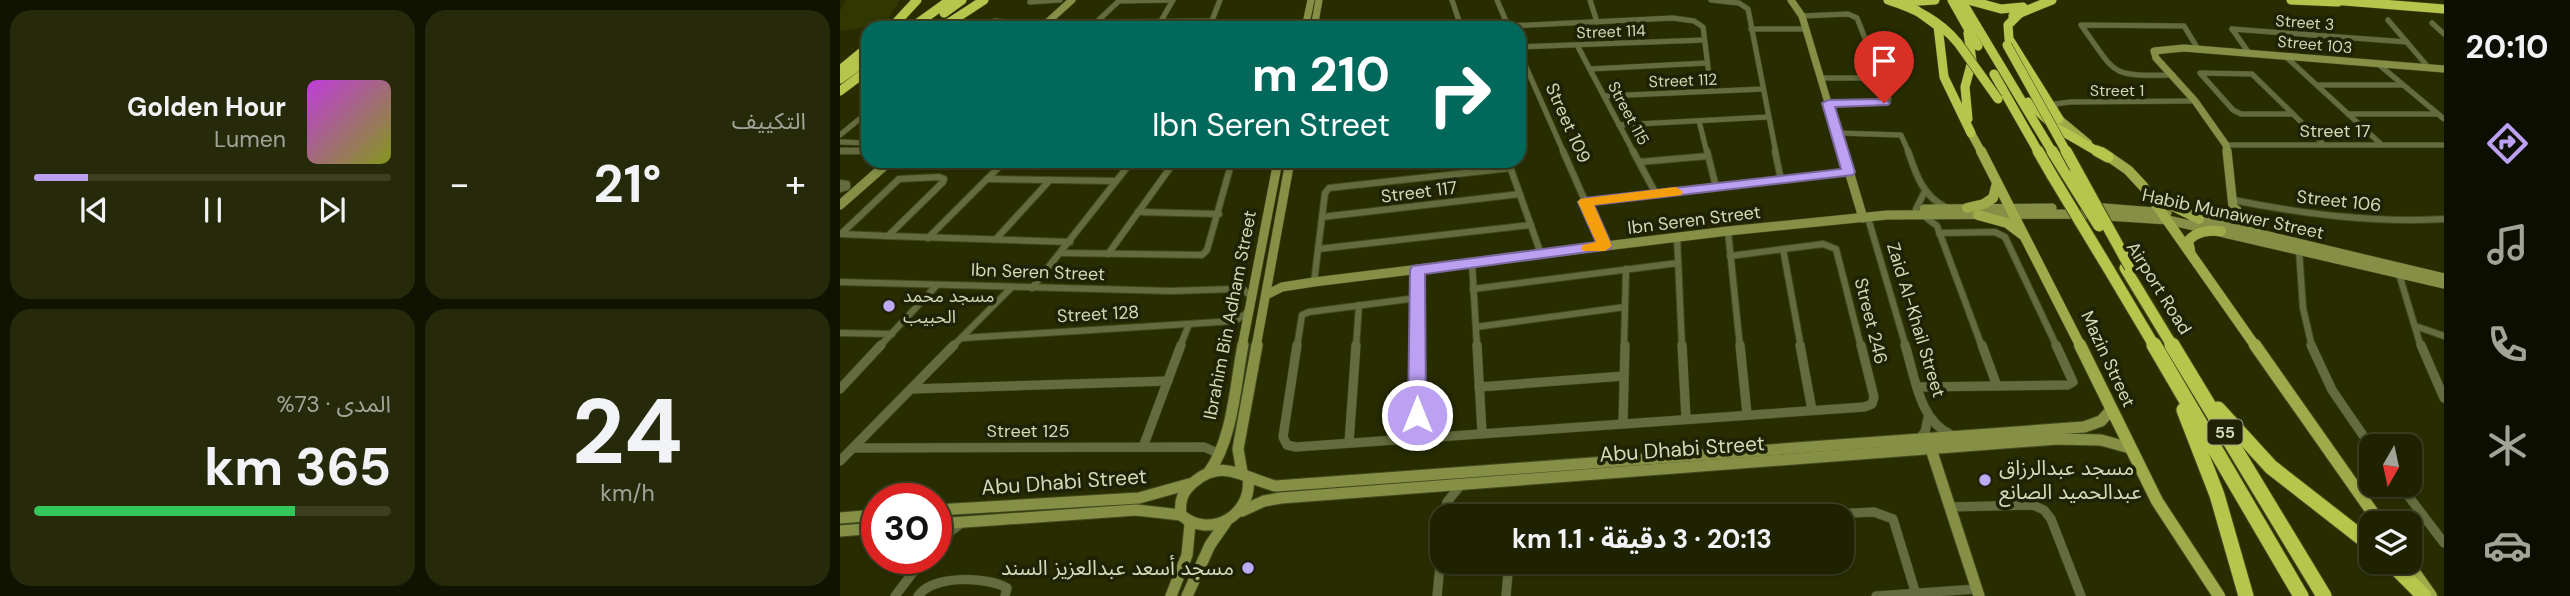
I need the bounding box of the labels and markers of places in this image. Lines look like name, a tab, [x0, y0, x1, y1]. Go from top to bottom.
pin	[1854, 31, 1914, 103]
place label: مسجد محمد الحبيب	[903, 284, 994, 329]
marker: مسجد محمد الحبيب	[881, 298, 897, 314]
place label: مسجد عبدالرزاق عبدالحميد الصانع	[1999, 454, 2142, 507]
marker: مسجد عبدالرزاق عبدالحميد الصانع	[1977, 472, 1993, 488]
place label: مسجد أسعد عبدالعزيز السند	[1001, 554, 1234, 582]
marker: مسجد أسعد عبدالعزيز السند	[1240, 560, 1256, 576]

